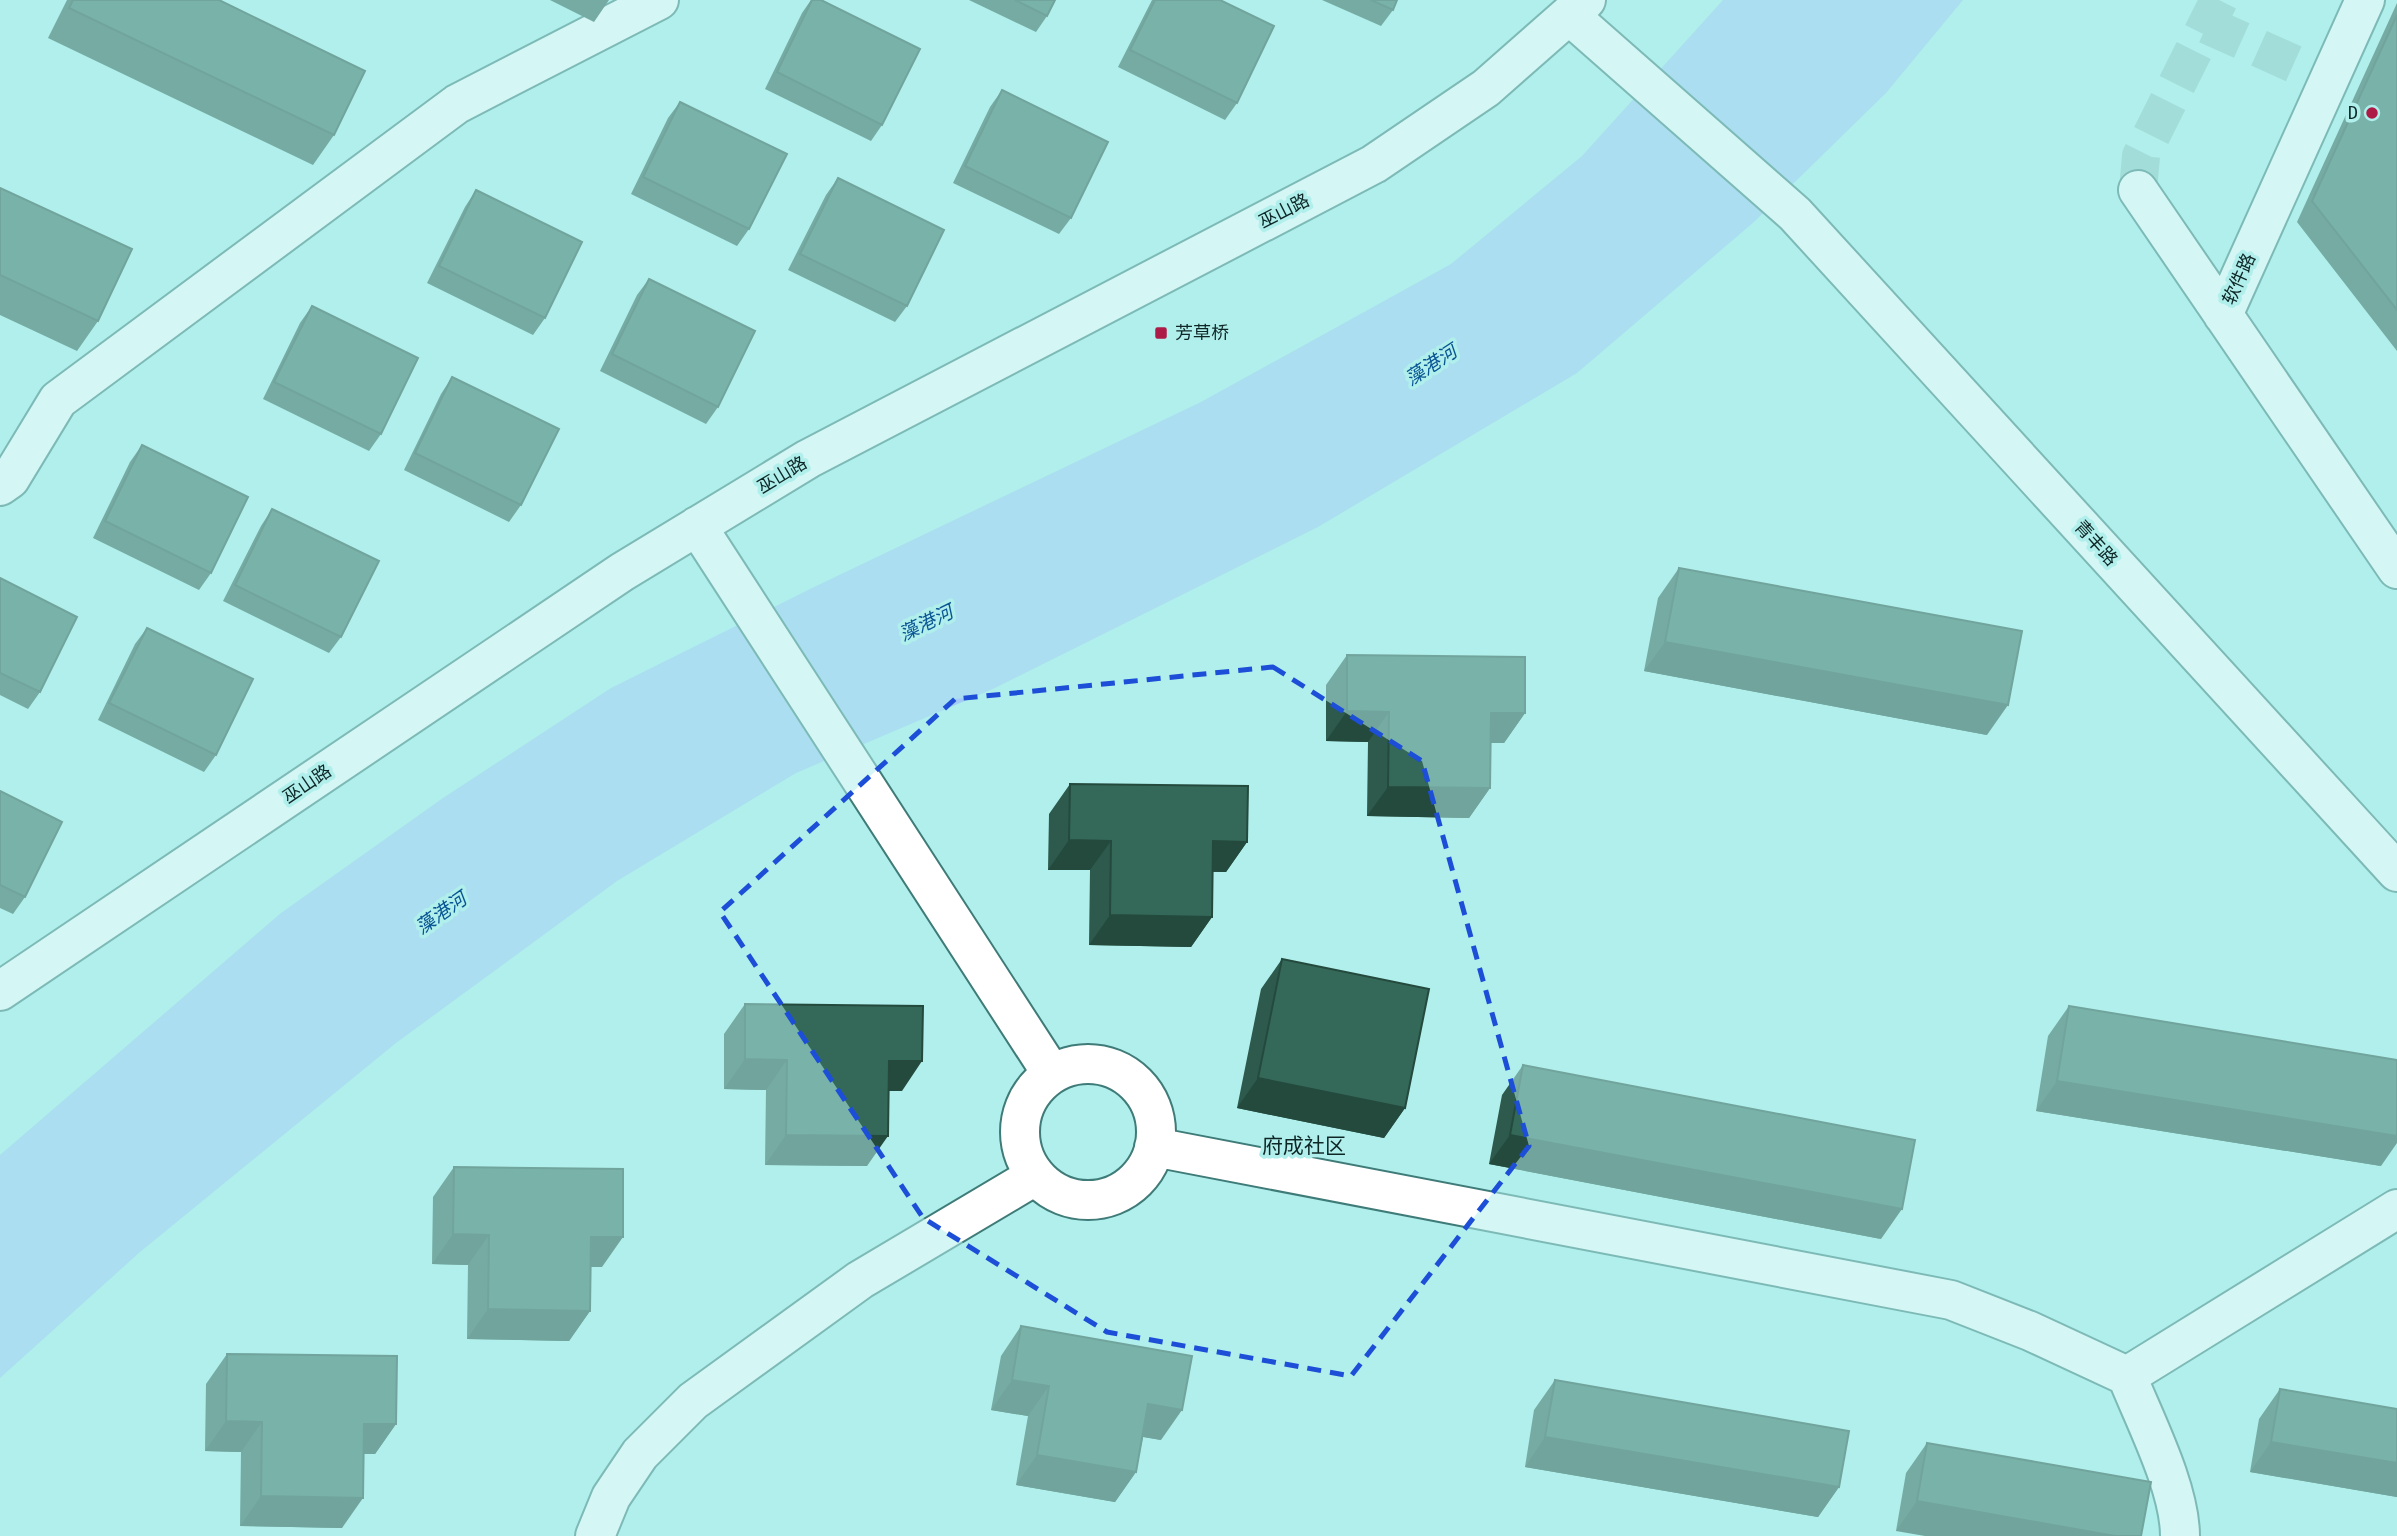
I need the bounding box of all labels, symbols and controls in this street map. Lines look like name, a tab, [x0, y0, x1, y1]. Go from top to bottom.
place label: D	[2348, 102, 2358, 124]
marker: D	[2364, 105, 2380, 121]
street label: 巫山路	[1255, 189, 1313, 233]
street label: 软件路	[2218, 250, 2260, 308]
place label: 芳草桥	[1175, 322, 1229, 344]
marker: 芳草桥	[1153, 325, 1169, 341]
water label: 藻港河	[1401, 338, 1465, 390]
street label: 巫山路	[753, 452, 811, 498]
street label: 青丰路	[2070, 516, 2122, 570]
water label: 藻港河	[895, 598, 960, 646]
street label: 巫山路	[278, 760, 336, 808]
water label: 藻港河	[411, 885, 474, 939]
district label: 府成社区	[1262, 1133, 1346, 1159]

